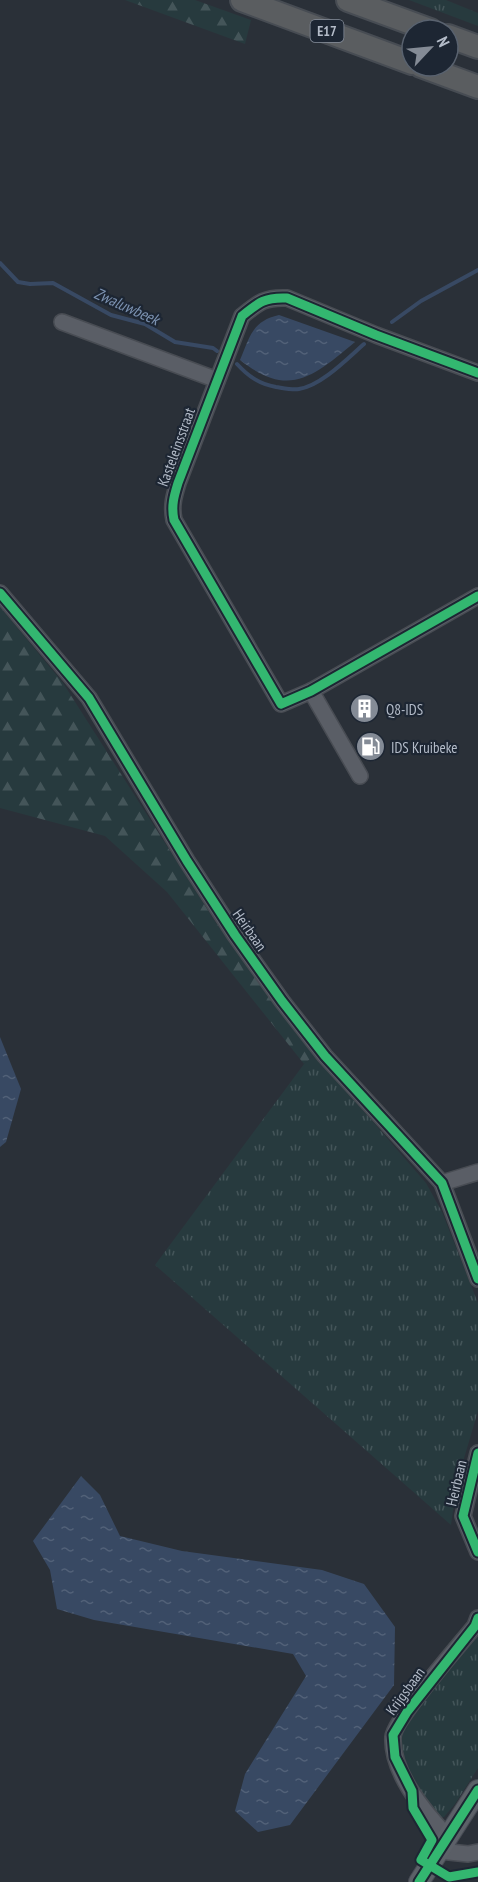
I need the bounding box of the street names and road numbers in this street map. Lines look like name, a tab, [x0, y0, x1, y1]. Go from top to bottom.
road number: E17	[310, 20, 344, 42]
street label: Kasteleinsstraat	[153, 405, 199, 489]
street label: Heirbaan	[229, 905, 271, 955]
street label: Heirbaan	[441, 1458, 471, 1508]
street label: Krijgsbaan	[381, 1663, 429, 1719]

